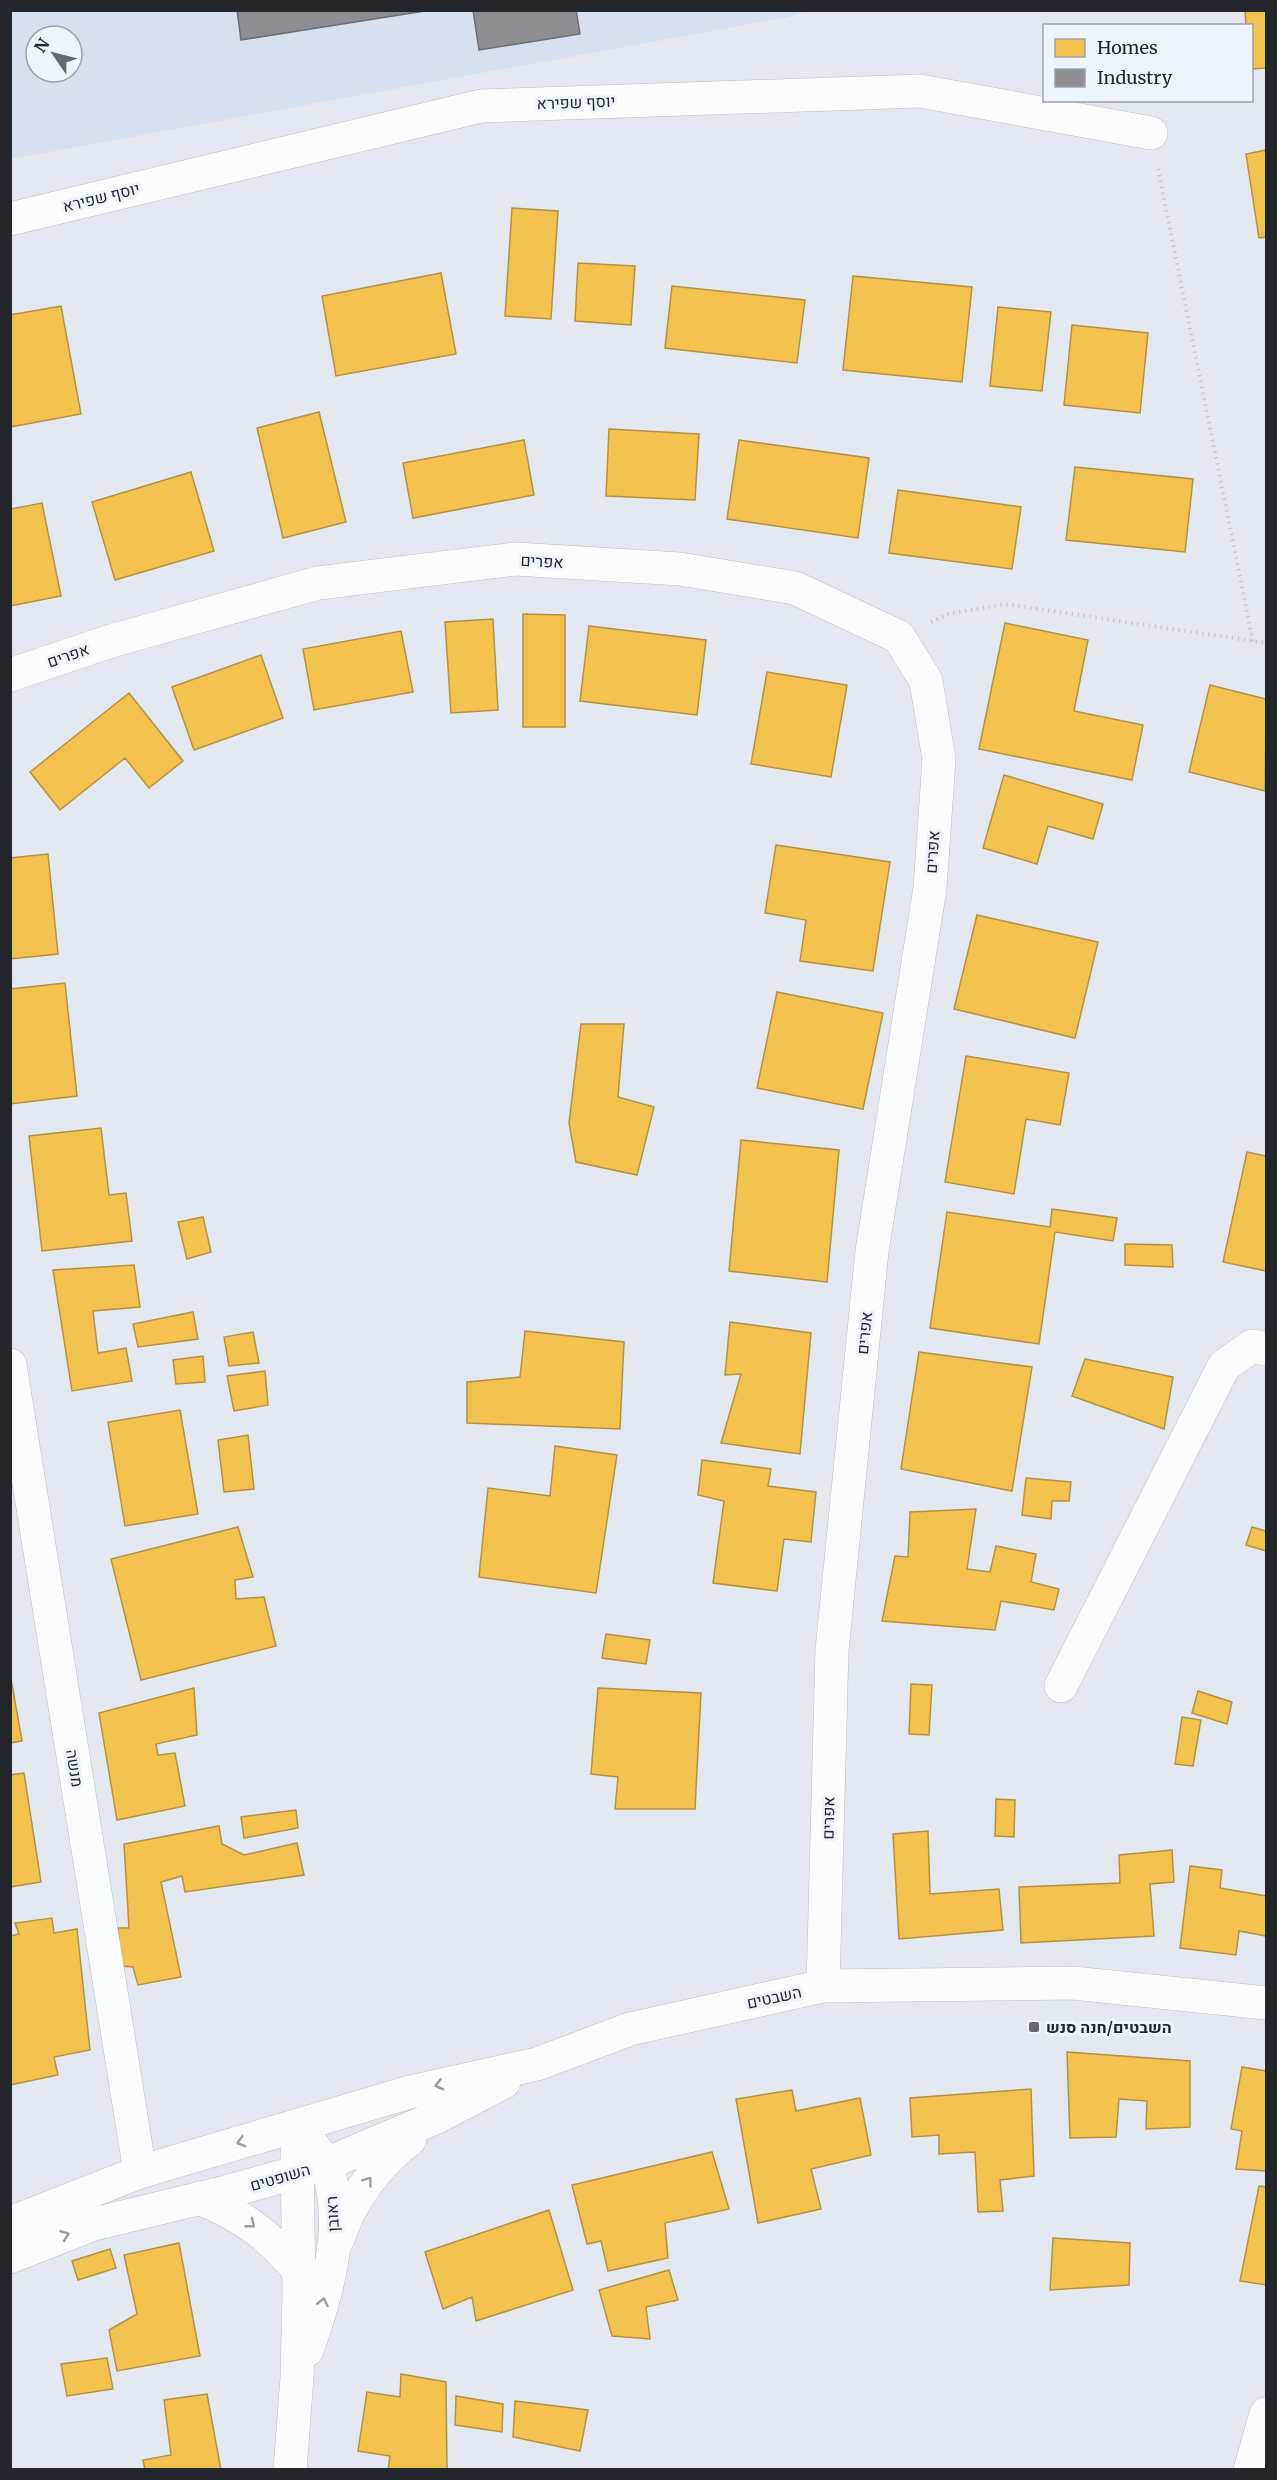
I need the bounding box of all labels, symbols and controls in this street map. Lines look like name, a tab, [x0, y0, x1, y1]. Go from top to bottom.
north arrow	[24, 24, 84, 84]
legend	[1043, 24, 1253, 102]
text: N	[30, 34, 54, 56]
text: Homes	[1097, 36, 1158, 59]
text: Industry	[1097, 66, 1173, 89]
street label: יוסף שפירא	[536, 91, 616, 113]
street label: יוסף שפירא	[60, 178, 142, 216]
street label: אפרים	[520, 550, 564, 572]
street label: אפרים	[44, 639, 92, 671]
street label: אפרים	[921, 830, 943, 874]
street label: אפרים	[852, 1311, 876, 1355]
street label: מנשה	[62, 1748, 88, 1788]
street label: אפרים	[818, 1796, 838, 1840]
street label: השבטים	[745, 1981, 803, 2013]
place label: השבטים/חנה סנש	[1046, 2017, 1172, 2037]
marker: השבטים/חנה סנש	[1027, 2020, 1041, 2034]
one-way arrow	[434, 2078, 444, 2091]
one-way arrow	[237, 2135, 247, 2147]
street label: השופטים	[248, 2159, 312, 2195]
one-way arrow	[361, 2177, 372, 2188]
street label: ראובן	[321, 2196, 343, 2232]
one-way arrow	[245, 2217, 256, 2228]
one-way arrow	[59, 2229, 70, 2242]
one-way arrow	[316, 2297, 329, 2307]

